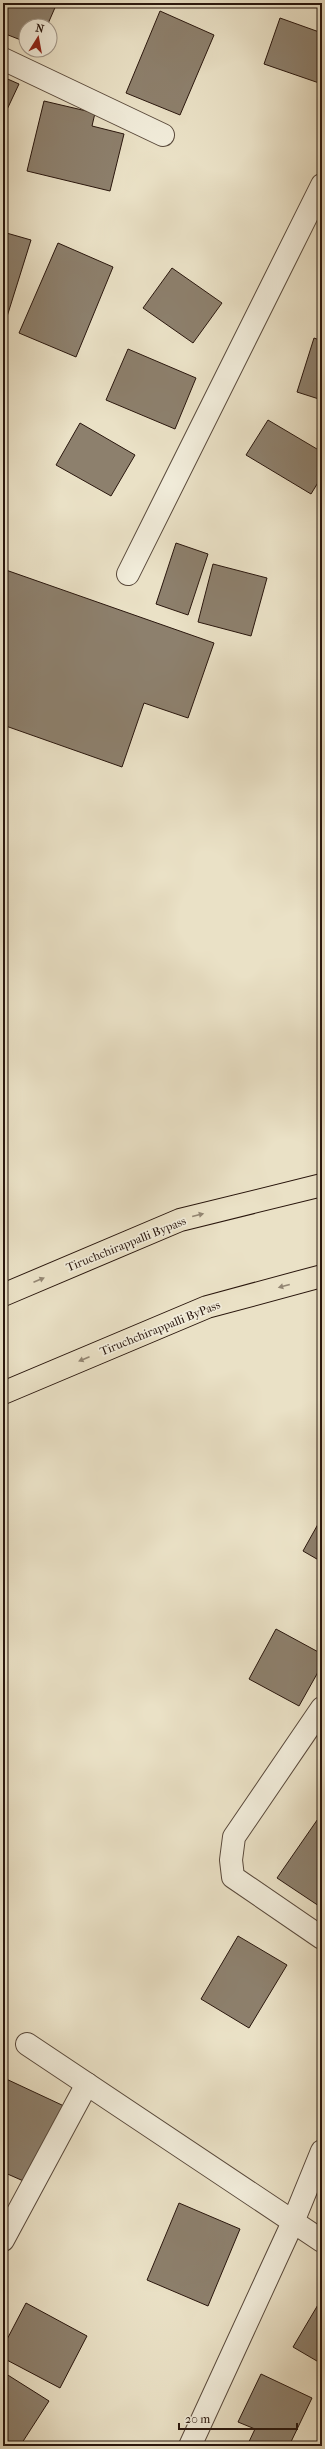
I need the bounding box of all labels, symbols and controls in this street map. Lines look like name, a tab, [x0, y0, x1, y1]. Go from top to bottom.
north arrow	[18, 18, 58, 58]
text: N	[34, 21, 46, 36]
one-way arrow	[192, 1212, 204, 1218]
street label: Tiruchchirappalli Bypass	[64, 1213, 188, 1274]
one-way arrow	[33, 1277, 44, 1283]
one-way arrow	[278, 1283, 290, 1289]
street label: Tiruchchirappalli ByPass	[98, 1297, 223, 1359]
one-way arrow	[78, 1356, 89, 1362]
scale bar	[179, 2405, 297, 2431]
text: 20 m	[185, 2412, 210, 2426]

